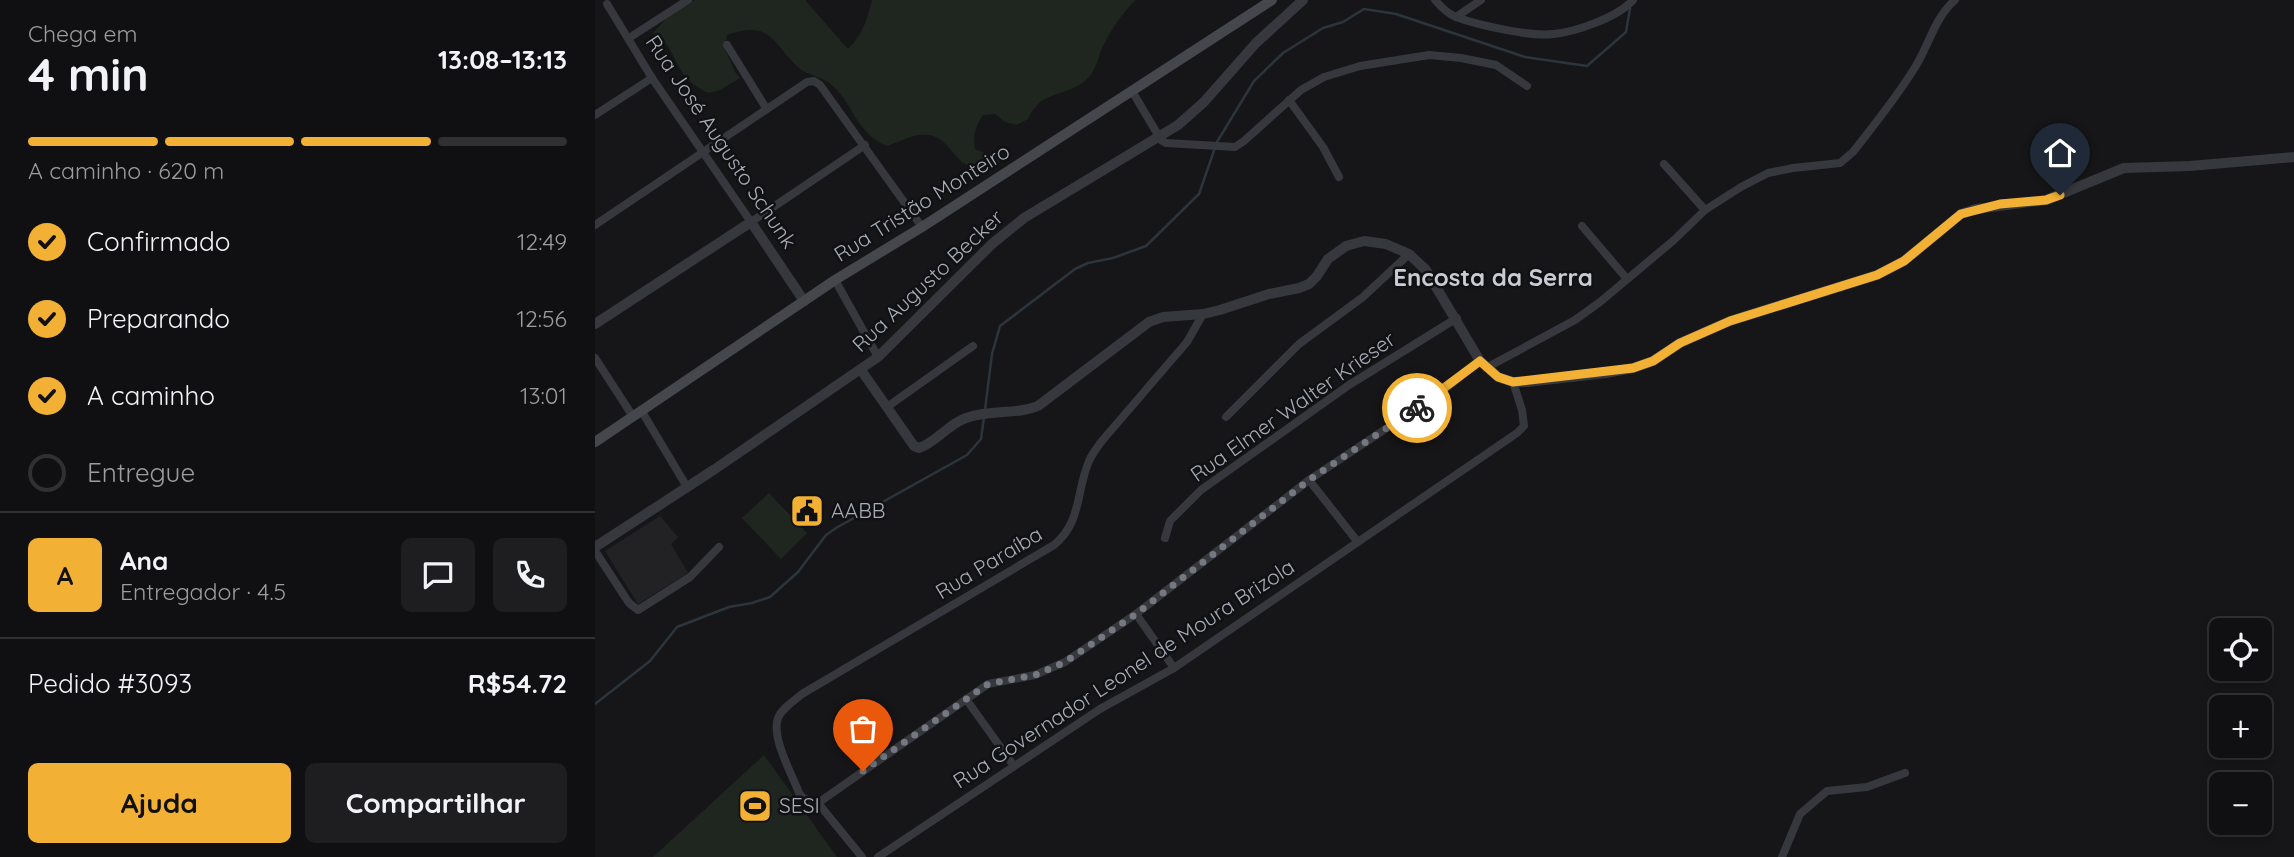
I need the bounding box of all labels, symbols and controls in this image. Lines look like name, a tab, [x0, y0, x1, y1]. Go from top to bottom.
text: Chega em	[28, 19, 137, 48]
street label: Rua José Augusto Schunk	[641, 30, 803, 253]
text: 13:08–13:13	[438, 43, 567, 76]
text: 4 min	[28, 45, 149, 103]
pin	[2030, 123, 2090, 195]
icon: home	[2041, 134, 2079, 172]
street label: Rua Tristão Monteiro	[829, 138, 1014, 267]
text: A caminho · 620 m	[28, 156, 224, 185]
street label: Rua Augusto Becker	[847, 204, 1008, 357]
icon: check	[28, 223, 66, 261]
text: Confirmado	[87, 225, 231, 258]
text: 12:49	[517, 227, 567, 256]
district label: Encosta da Serra	[1393, 262, 1593, 292]
icon: check	[28, 300, 66, 338]
text: Preparando	[87, 302, 230, 335]
text: 12:56	[517, 304, 567, 333]
street label: Rua Elmer Walter Krieser	[1185, 325, 1400, 487]
courier	[1382, 373, 1452, 443]
icon: check	[28, 377, 66, 415]
text: A caminho	[87, 379, 215, 412]
text: 13:01	[520, 381, 567, 410]
icon: bike	[1398, 389, 1436, 427]
text: Entregue	[87, 456, 195, 489]
public building icon: AABB	[788, 492, 826, 530]
place label: AABB	[831, 497, 886, 523]
street label: Rua Paraíba	[930, 520, 1047, 604]
button: chat	[401, 538, 475, 612]
button: phone	[493, 538, 567, 612]
text: Ana	[120, 544, 168, 577]
street label: Rua Governador Leonel de Moura Brizola	[948, 553, 1299, 793]
text: A	[57, 559, 73, 592]
text: Entregador · 4.5	[120, 577, 286, 606]
map controls	[2209, 618, 2272, 835]
button: locate	[2209, 618, 2272, 681]
text: Pedido #3093	[28, 667, 192, 700]
text: R$54.72	[468, 667, 567, 700]
button: +	[2209, 695, 2272, 758]
pin	[833, 699, 893, 771]
icon: bag	[844, 710, 882, 748]
button: Ajuda	[28, 763, 291, 843]
button: Compartilhar	[305, 763, 567, 843]
button: −	[2209, 772, 2272, 835]
sports icon: SESI	[736, 787, 774, 825]
place label: SESI	[779, 792, 820, 818]

